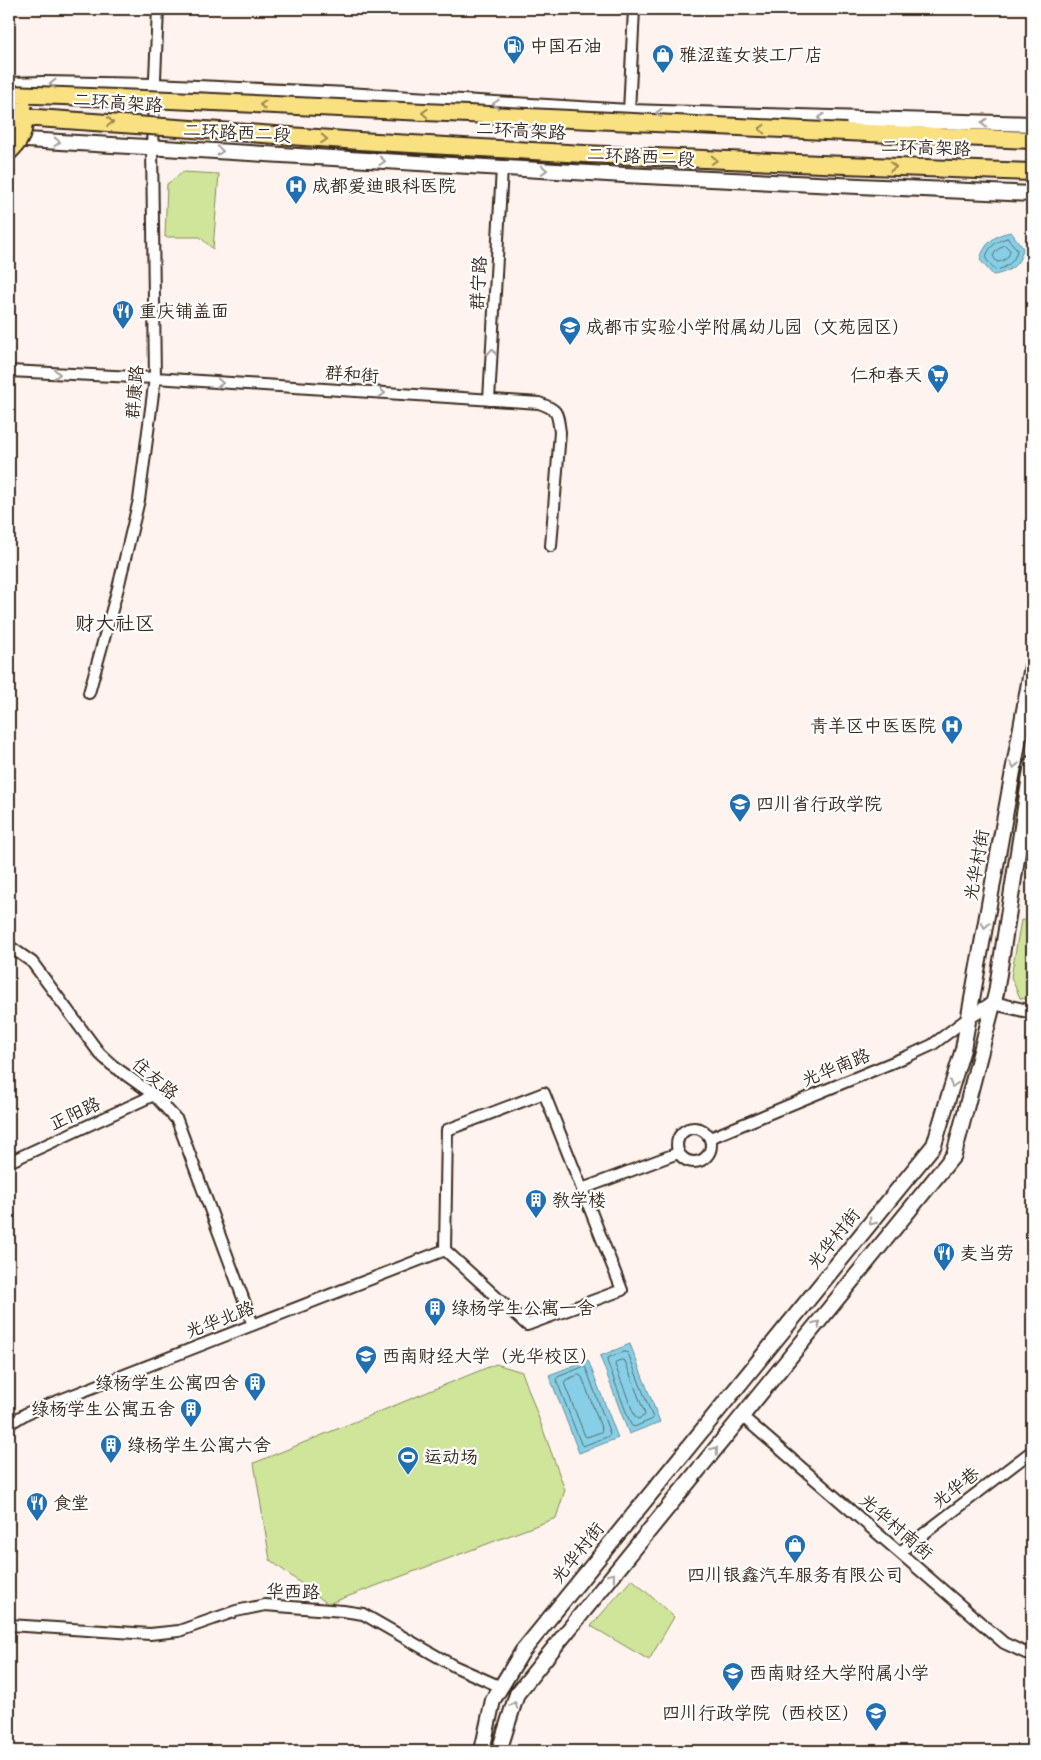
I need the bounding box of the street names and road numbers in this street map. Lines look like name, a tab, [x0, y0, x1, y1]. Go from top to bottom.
street label: 二环高架路	[72, 89, 164, 117]
street label: 二环高架路	[476, 118, 566, 144]
street label: 二环路西二段	[183, 120, 291, 146]
street label: 二环高架路	[881, 136, 971, 160]
street label: 二环路西二段	[587, 144, 695, 170]
street label: 群宁路	[467, 255, 491, 311]
street label: 群和街	[324, 363, 380, 387]
street label: 群康路	[122, 364, 148, 420]
street label: 光华村街	[960, 828, 994, 902]
street label: 光华南路	[799, 1045, 873, 1091]
street label: 住友路	[128, 1054, 182, 1104]
street label: 正阳路	[46, 1093, 104, 1135]
street label: 光华村街	[803, 1204, 865, 1274]
street label: 光华北路	[183, 1297, 257, 1343]
street label: 光华巷	[928, 1463, 984, 1513]
street label: 光华村南街	[855, 1490, 937, 1564]
street label: 光华村街	[547, 1518, 609, 1588]
street label: 华西路	[266, 1581, 320, 1603]

